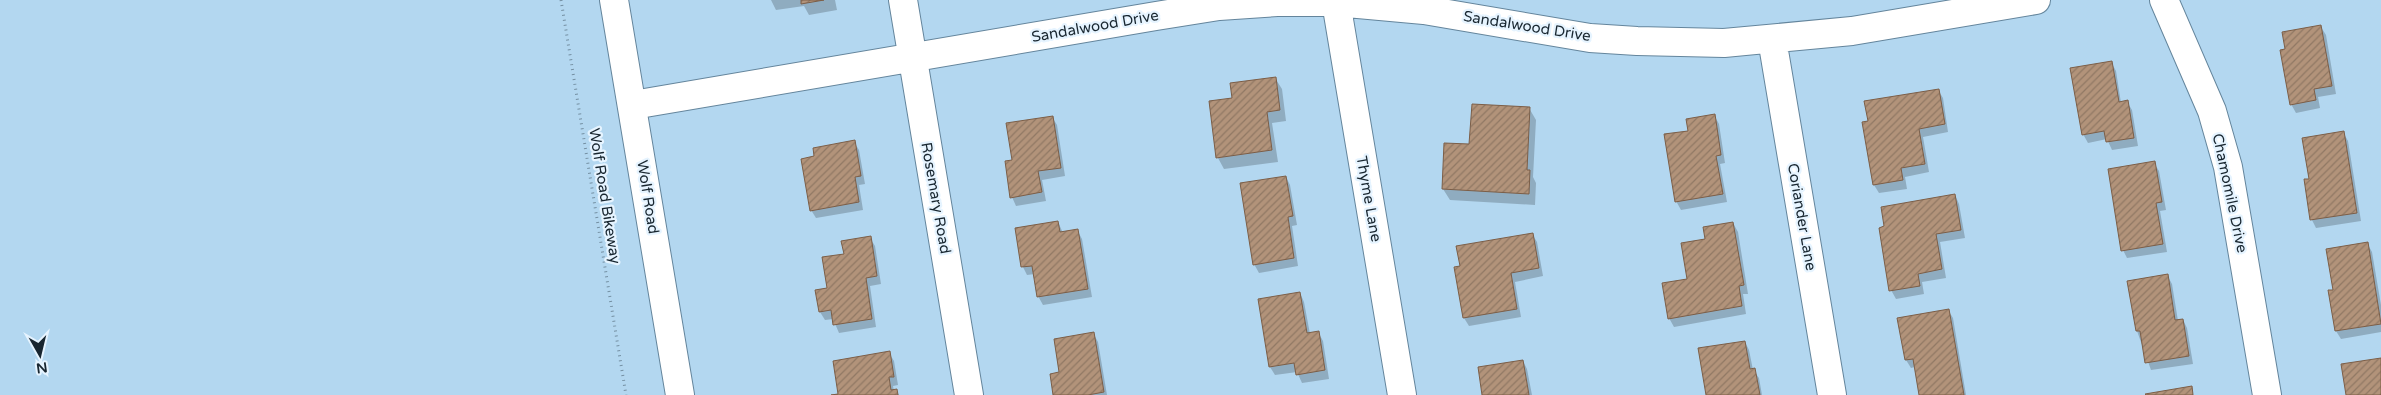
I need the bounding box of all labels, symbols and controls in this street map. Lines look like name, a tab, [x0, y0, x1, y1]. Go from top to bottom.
street label: Sandalwood Drive	[1030, 6, 1160, 46]
street label: Sandalwood Drive	[1462, 7, 1592, 45]
street label: Wolf Road Bikeway	[585, 127, 625, 265]
street label: Chamomile Drive	[2209, 132, 2251, 254]
street label: Rosemary Road	[917, 141, 955, 255]
street label: Thyme Lane	[1353, 155, 1385, 243]
street label: Wolf Road	[633, 159, 663, 235]
street label: Coriander Lane	[1784, 162, 1820, 272]
north arrow	[15, 330, 65, 380]
text: N	[35, 358, 48, 377]

